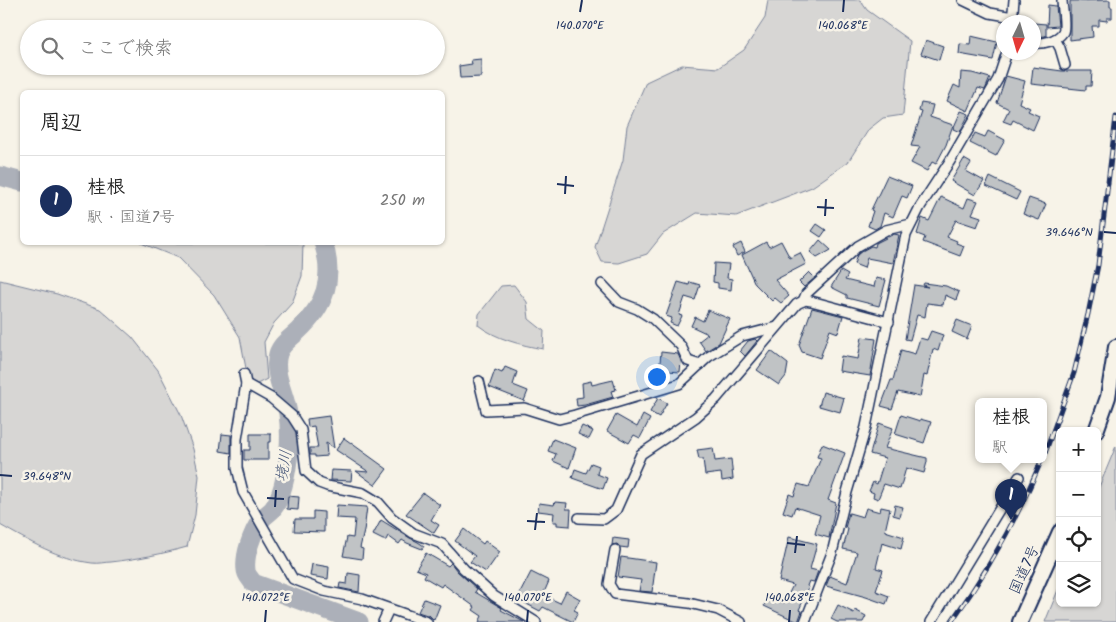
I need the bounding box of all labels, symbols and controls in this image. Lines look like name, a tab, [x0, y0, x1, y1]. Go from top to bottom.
north arrow	[996, 15, 1041, 60]
text: 140.070°E	[556, 16, 605, 35]
text: 140.068°E	[818, 16, 869, 35]
search box	[20, 20, 445, 75]
icon: search	[38, 34, 66, 62]
text: ここで検索	[78, 34, 173, 64]
text: 周辺	[40, 107, 82, 140]
text: 桂根	[87, 173, 125, 203]
text: 1	[54, 188, 58, 213]
text: 250 m	[380, 188, 425, 213]
text: 駅 · 国道7号	[87, 205, 175, 230]
text: 39.646°N	[1045, 223, 1093, 242]
your location	[644, 364, 670, 390]
popup	[975, 398, 1047, 463]
text: 桂根	[992, 403, 1030, 433]
map controls	[1056, 427, 1101, 607]
button: +	[1056, 427, 1101, 472]
text: 駅	[992, 435, 1008, 460]
water label: 境川	[269, 448, 299, 484]
text: 39.648°N	[23, 467, 71, 486]
button: −	[1056, 472, 1101, 517]
pin: 1	[995, 479, 1027, 520]
button: locate	[1056, 517, 1101, 562]
street label: 国道7号	[1003, 541, 1047, 599]
button: layers	[1056, 562, 1101, 607]
text: 140.072°E	[242, 588, 291, 607]
text: 140.070°E	[504, 588, 553, 607]
text: 140.068°E	[765, 588, 816, 607]

